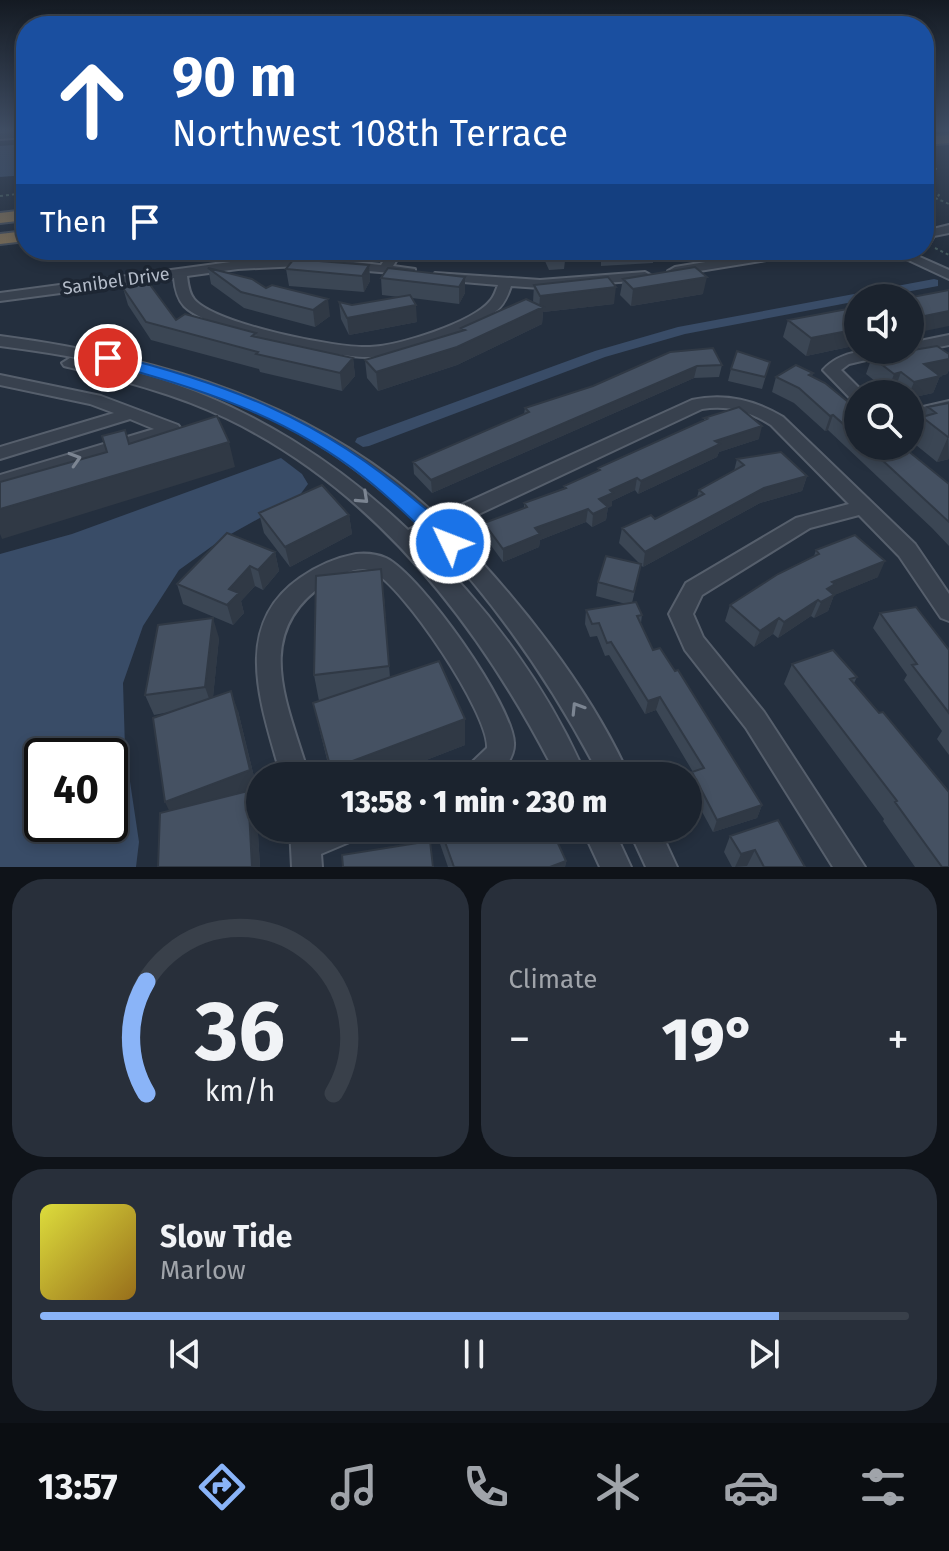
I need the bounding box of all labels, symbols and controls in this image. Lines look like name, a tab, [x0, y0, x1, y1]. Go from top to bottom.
text: 90 m	[172, 44, 297, 111]
icon: ahead	[40, 48, 144, 152]
text: Northwest 108th Terrace	[172, 112, 568, 156]
icon: arrive	[123, 200, 167, 244]
text: Then	[40, 204, 107, 240]
street label: Sanibel Drive	[61, 263, 171, 299]
map controls	[844, 284, 924, 460]
button: sound	[844, 284, 924, 364]
pin	[74, 324, 142, 392]
icon: arrive	[86, 336, 130, 380]
button: search	[844, 380, 924, 460]
one-way arrow	[67, 453, 81, 469]
one-way arrow	[354, 489, 368, 504]
position arrow	[408, 501, 492, 585]
one-way arrow	[572, 702, 587, 717]
speed limit sign: 40	[24, 738, 128, 842]
text: 13:58 · 1 min · 230 m	[341, 784, 607, 820]
text: Climate	[509, 964, 597, 995]
text: 36	[194, 982, 285, 1082]
text: 19°	[662, 1004, 756, 1076]
text: −	[509, 1013, 531, 1066]
text: +	[887, 1013, 909, 1066]
text: km/h	[205, 1074, 276, 1109]
text: Slow Tide	[160, 1219, 292, 1255]
text: Marlow	[160, 1255, 246, 1286]
icon: previous	[163, 1332, 207, 1376]
icon: pause	[452, 1332, 496, 1376]
icon: next	[742, 1332, 786, 1376]
icon: directions	[194, 1459, 250, 1515]
icon: music	[326, 1459, 382, 1515]
icon: phone	[458, 1459, 514, 1515]
icon: climate	[590, 1459, 646, 1515]
icon: car	[723, 1459, 779, 1515]
icon: filters	[855, 1459, 911, 1515]
text: 13:57	[38, 1465, 118, 1509]

